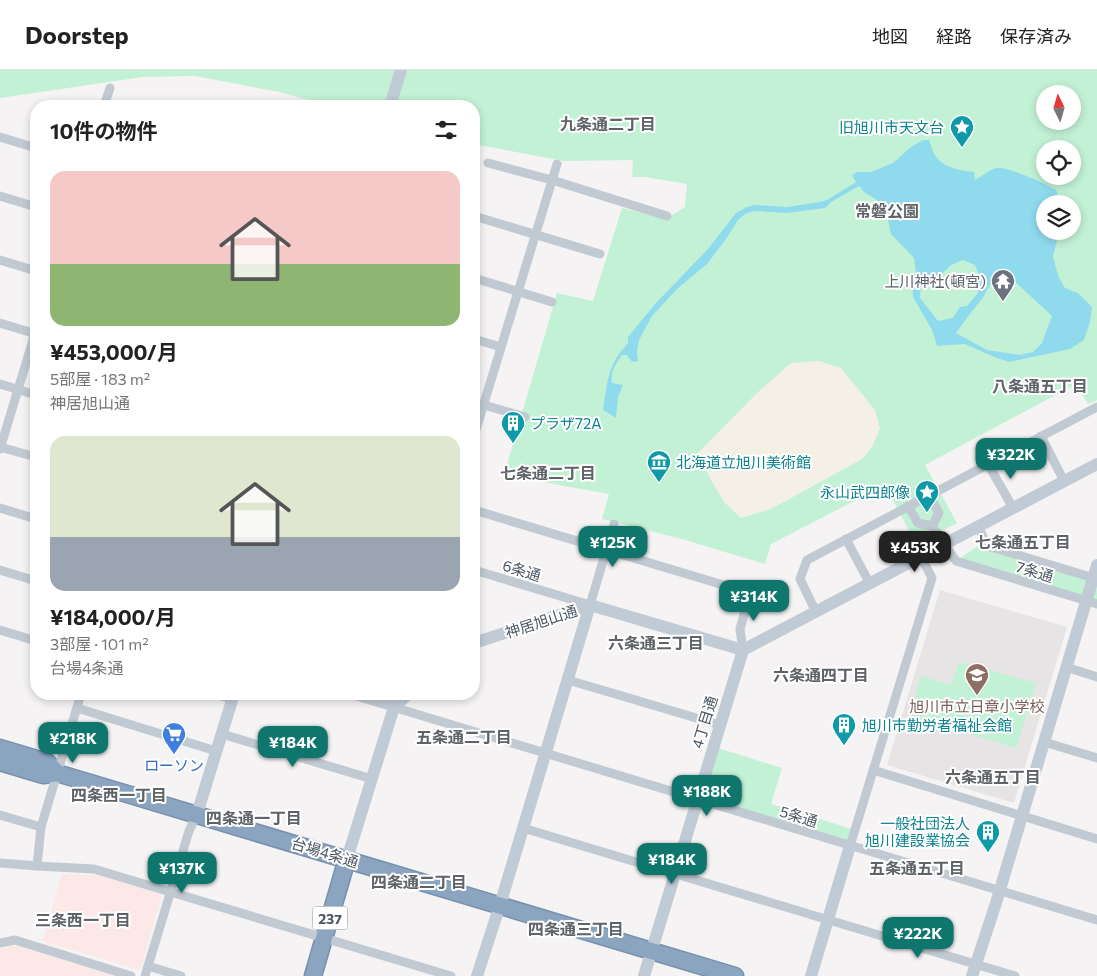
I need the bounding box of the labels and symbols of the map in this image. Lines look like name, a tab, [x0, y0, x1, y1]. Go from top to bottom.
north arrow	[1036, 85, 1081, 130]
district label: 九条通二丁目	[560, 114, 656, 133]
place icon: 旧旭川市天文台	[949, 114, 975, 148]
place label: 旧旭川市天文台	[839, 118, 944, 136]
district label: 常磐公園	[855, 201, 919, 220]
temple icon: 上川神社(頓宮)	[990, 268, 1016, 302]
place label: 上川神社(頓宮)	[884, 272, 986, 290]
district label: 八条通五丁目	[992, 376, 1088, 395]
building icon: プラザ72A	[500, 410, 526, 444]
place label: プラザ72A	[530, 414, 602, 432]
pin: ¥322K	[976, 438, 1046, 480]
museum icon: 北海道立旭川美術館	[646, 449, 672, 483]
place label: 北海道立旭川美術館	[676, 453, 811, 471]
district label: 七条通二丁目	[500, 463, 596, 482]
place icon: 永山武四郎像	[914, 479, 940, 513]
place label: 永山武四郎像	[820, 483, 910, 501]
pin: ¥125K	[578, 526, 648, 568]
pin: ¥453K	[880, 530, 950, 573]
district label: 七条通五丁目	[975, 532, 1071, 551]
street label: 6条通	[501, 556, 543, 584]
street label: 7条通	[1014, 557, 1056, 585]
pin: ¥314K	[719, 580, 789, 622]
street label: 神居旭山通	[503, 601, 579, 641]
district label: 六条通三丁目	[608, 633, 704, 652]
school or university icon: 旭川市立日章小学校	[964, 662, 990, 696]
district label: 六条通四丁目	[773, 665, 869, 684]
street label: 4丁目通	[687, 694, 721, 750]
place label: 旭川市立日章小学校	[909, 697, 1045, 715]
building icon: 旭川市勤労者福祉会館	[831, 712, 857, 746]
place label: 旭川市勤労者福祉会館	[862, 716, 1012, 734]
supermarket icon: ローソン	[161, 721, 187, 755]
pin: ¥218K	[38, 722, 108, 764]
pin: ¥184K	[258, 726, 328, 768]
district label: 五条通二丁目	[416, 727, 512, 746]
place label: ローソン	[144, 756, 204, 774]
district label: 六条通五丁目	[945, 767, 1041, 786]
pin: ¥188K	[672, 774, 742, 817]
district label: 四条西一丁目	[71, 785, 167, 804]
street label: 5条通	[778, 802, 820, 830]
district label: 四条通一丁目	[206, 808, 302, 827]
place label: 一般社団法人 旭川建設業協会	[865, 814, 970, 849]
building icon: 一般社団法人 旭川建設業協会	[975, 819, 1001, 853]
street label: 台場4条通	[289, 833, 361, 871]
pin: ¥184K	[637, 842, 707, 885]
pin: ¥137K	[147, 852, 217, 894]
district label: 五条通五丁目	[869, 858, 965, 877]
district label: 四条通二丁目	[371, 872, 467, 891]
road number: 237	[312, 906, 348, 930]
district label: 三条西一丁目	[35, 910, 131, 929]
pin: ¥222K	[883, 916, 953, 959]
district label: 四条通三丁目	[528, 919, 624, 938]

